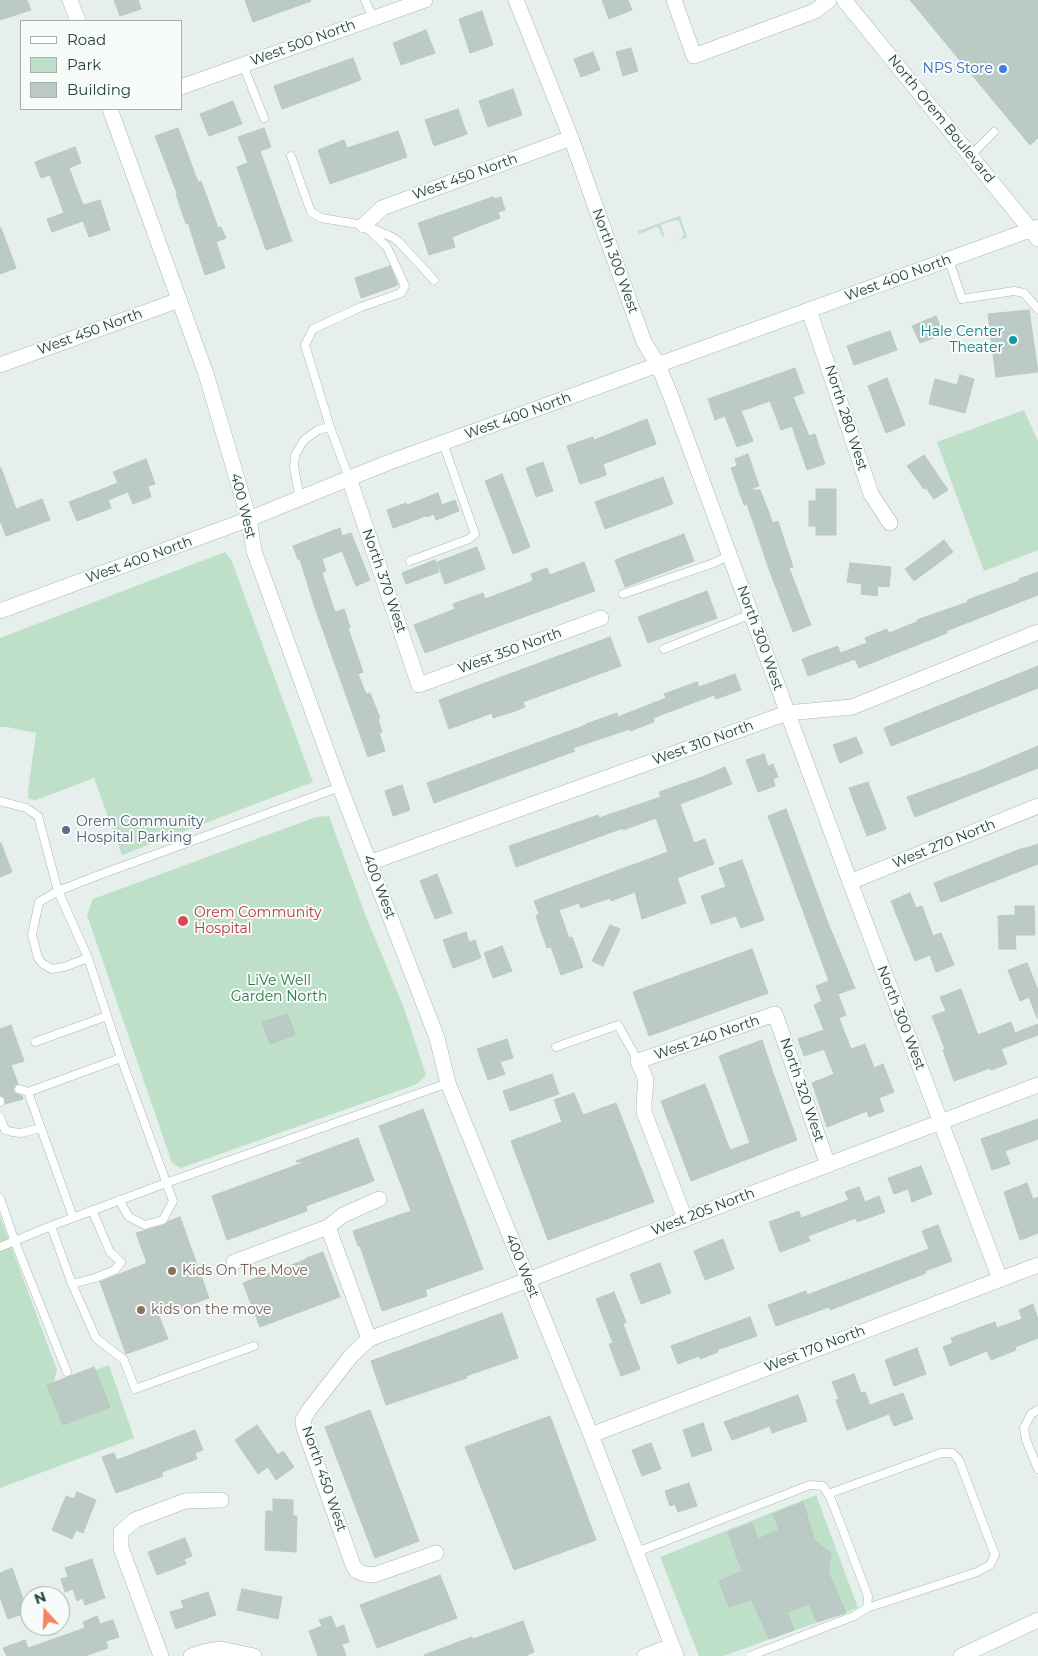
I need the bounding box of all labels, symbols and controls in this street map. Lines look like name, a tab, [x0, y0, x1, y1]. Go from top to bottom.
street label: West 500 North	[248, 16, 358, 70]
legend	[20, 20, 182, 110]
text: Road	[67, 30, 106, 49]
street label: North Orem Boulevard	[884, 51, 998, 187]
text: Park	[67, 55, 101, 74]
place label: NPS Store	[923, 61, 993, 77]
marker: NPS Store	[997, 63, 1009, 75]
text: Building	[67, 80, 131, 99]
street label: West 450 North	[410, 150, 520, 204]
street label: North 300 West	[588, 206, 642, 316]
street label: West 400 North	[842, 251, 954, 305]
street label: West 450 North	[35, 305, 145, 359]
place label: Hale Center Theater	[920, 324, 1003, 357]
marker: Hale Center Theater	[1007, 334, 1019, 346]
street label: North 280 West	[821, 363, 871, 473]
street label: West 400 North	[462, 389, 574, 443]
street label: 400 West	[227, 471, 259, 541]
street label: North 370 West	[358, 527, 410, 635]
street label: West 400 North	[83, 533, 195, 587]
street label: North 300 West	[733, 583, 787, 693]
street label: West 350 North	[456, 624, 564, 678]
street label: West 310 North	[650, 717, 756, 769]
place label: Orem Community Hospital Parking	[76, 814, 204, 846]
street label: West 270 North	[890, 816, 998, 872]
marker: Orem Community Hospital Parking	[60, 824, 72, 836]
street label: 400 West	[359, 853, 399, 921]
place label: Orem Community Hospital	[194, 905, 322, 938]
marker: Orem Community Hospital	[176, 914, 190, 928]
street label: North 300 West	[873, 963, 929, 1073]
park label: LiVe Well Garden North	[231, 973, 327, 1006]
street label: West 240 North	[652, 1012, 762, 1064]
street label: North 320 West	[776, 1036, 828, 1144]
street label: West 205 North	[649, 1185, 757, 1239]
street label: 400 West	[502, 1232, 542, 1300]
place label: Kids On The Move	[182, 1263, 308, 1279]
marker: Kids On The Move	[166, 1265, 178, 1277]
place label: kids on the move	[151, 1302, 272, 1318]
marker: kids on the move	[135, 1304, 147, 1316]
street label: West 170 North	[762, 1322, 868, 1376]
street label: North 450 West	[298, 1424, 350, 1534]
north arrow	[20, 1586, 70, 1636]
text: N	[32, 1587, 49, 1608]

